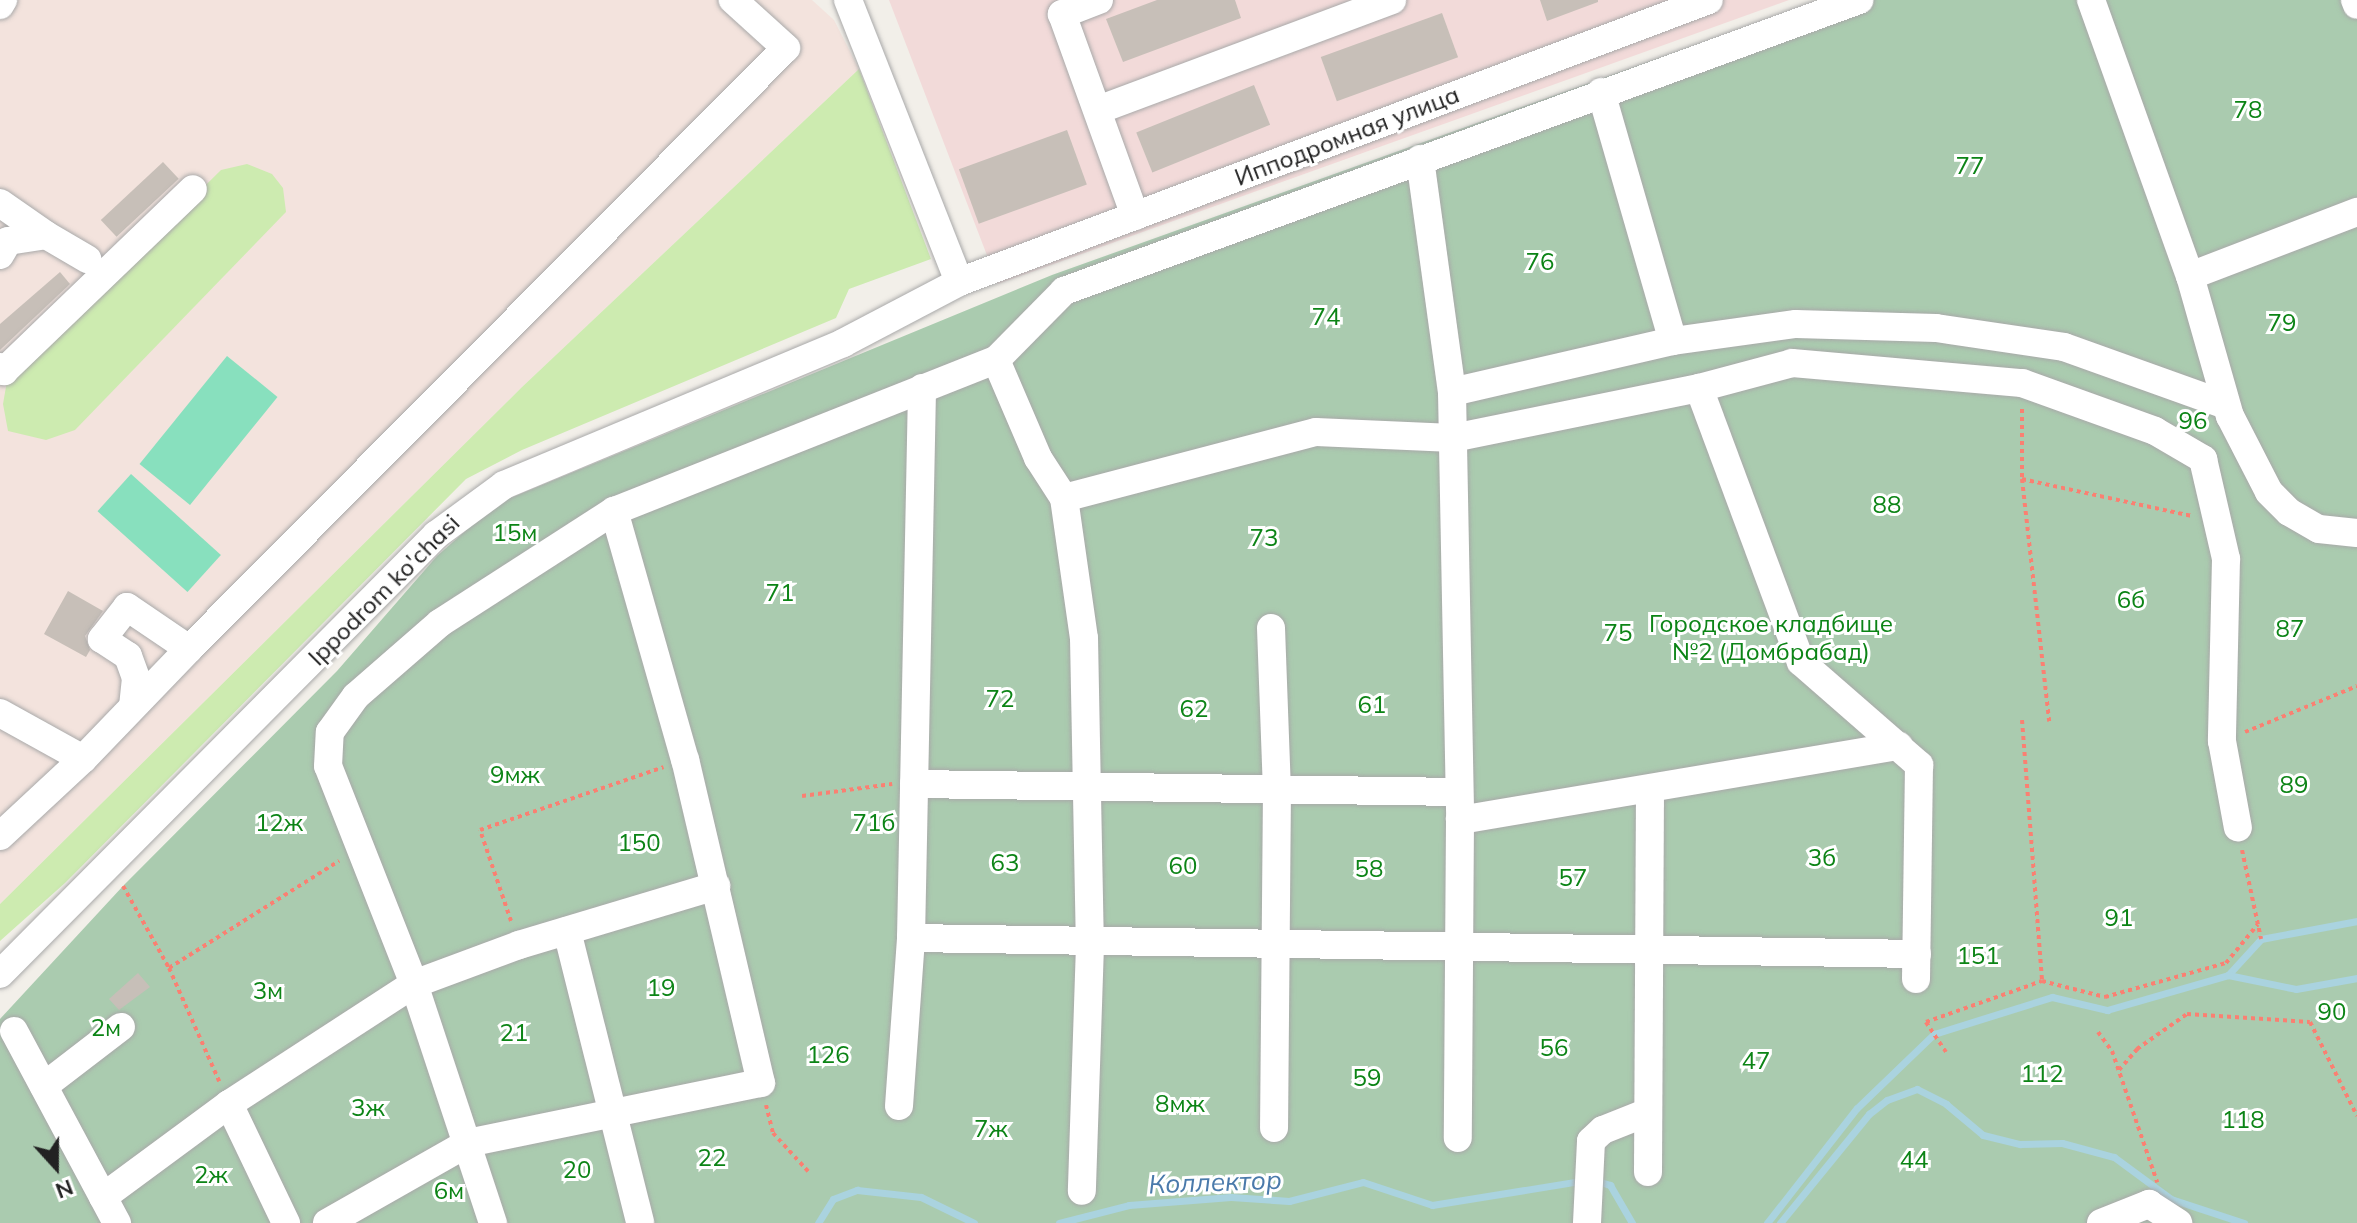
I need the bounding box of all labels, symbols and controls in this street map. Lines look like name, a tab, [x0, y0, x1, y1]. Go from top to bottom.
street label: Ипподромная улица	[1231, 80, 1463, 192]
park label: 78	[2234, 96, 2262, 124]
park label: 77	[1956, 152, 1984, 180]
park label: 76	[1526, 248, 1554, 276]
park label: 74	[1312, 303, 1340, 331]
park label: 79	[2268, 309, 2296, 337]
park label: 96	[2179, 407, 2207, 435]
park label: 88	[1873, 491, 1901, 519]
street label: Ippodrom ko'chasi	[302, 508, 466, 672]
park label: 15м	[493, 519, 537, 547]
park label: 73	[1250, 524, 1278, 552]
park label: 71	[766, 579, 794, 607]
park label: 6б	[2117, 586, 2145, 614]
park label: Городское кладбище №2 (Домбрабад)	[1649, 610, 1893, 666]
park label: 87	[2276, 615, 2304, 643]
park label: 75	[1604, 619, 1632, 647]
park label: 72	[986, 685, 1014, 713]
park label: 61	[1358, 691, 1386, 719]
park label: 62	[1180, 695, 1208, 723]
park label: 9мж	[490, 761, 540, 789]
park label: 89	[2280, 771, 2308, 799]
park label: 12ж	[255, 809, 303, 837]
park label: 71б	[853, 809, 895, 837]
park label: 150	[617, 829, 661, 857]
park label: 3б	[1808, 844, 1836, 872]
park label: 63	[991, 849, 1019, 877]
park label: 60	[1169, 852, 1197, 880]
park label: 58	[1355, 855, 1383, 883]
park label: 57	[1559, 864, 1587, 892]
park label: 91	[2105, 904, 2133, 932]
park label: 151	[1956, 942, 2000, 970]
park label: 19	[647, 974, 675, 1002]
park label: 3м	[253, 977, 283, 1005]
park label: 90	[2318, 998, 2346, 1026]
park label: 2м	[91, 1014, 121, 1042]
park label: 21	[500, 1019, 528, 1047]
park label: 56	[1540, 1034, 1568, 1062]
park label: 126	[806, 1041, 850, 1069]
park label: 47	[1742, 1047, 1770, 1075]
park label: 112	[2020, 1060, 2064, 1088]
park label: 59	[1353, 1064, 1381, 1092]
park label: 8мж	[1155, 1090, 1205, 1118]
park label: 3ж	[351, 1094, 385, 1122]
park label: 118	[2221, 1106, 2265, 1134]
park label: 7ж	[974, 1115, 1008, 1143]
north arrow	[16, 1127, 96, 1207]
park label: 22	[698, 1144, 726, 1172]
park label: 44	[1900, 1146, 1928, 1174]
park label: 20	[563, 1156, 591, 1184]
park label: 2ж	[194, 1161, 228, 1189]
water label: Коллектор	[1148, 1164, 1282, 1200]
text: N	[52, 1173, 77, 1205]
park label: 6м	[434, 1177, 464, 1205]

